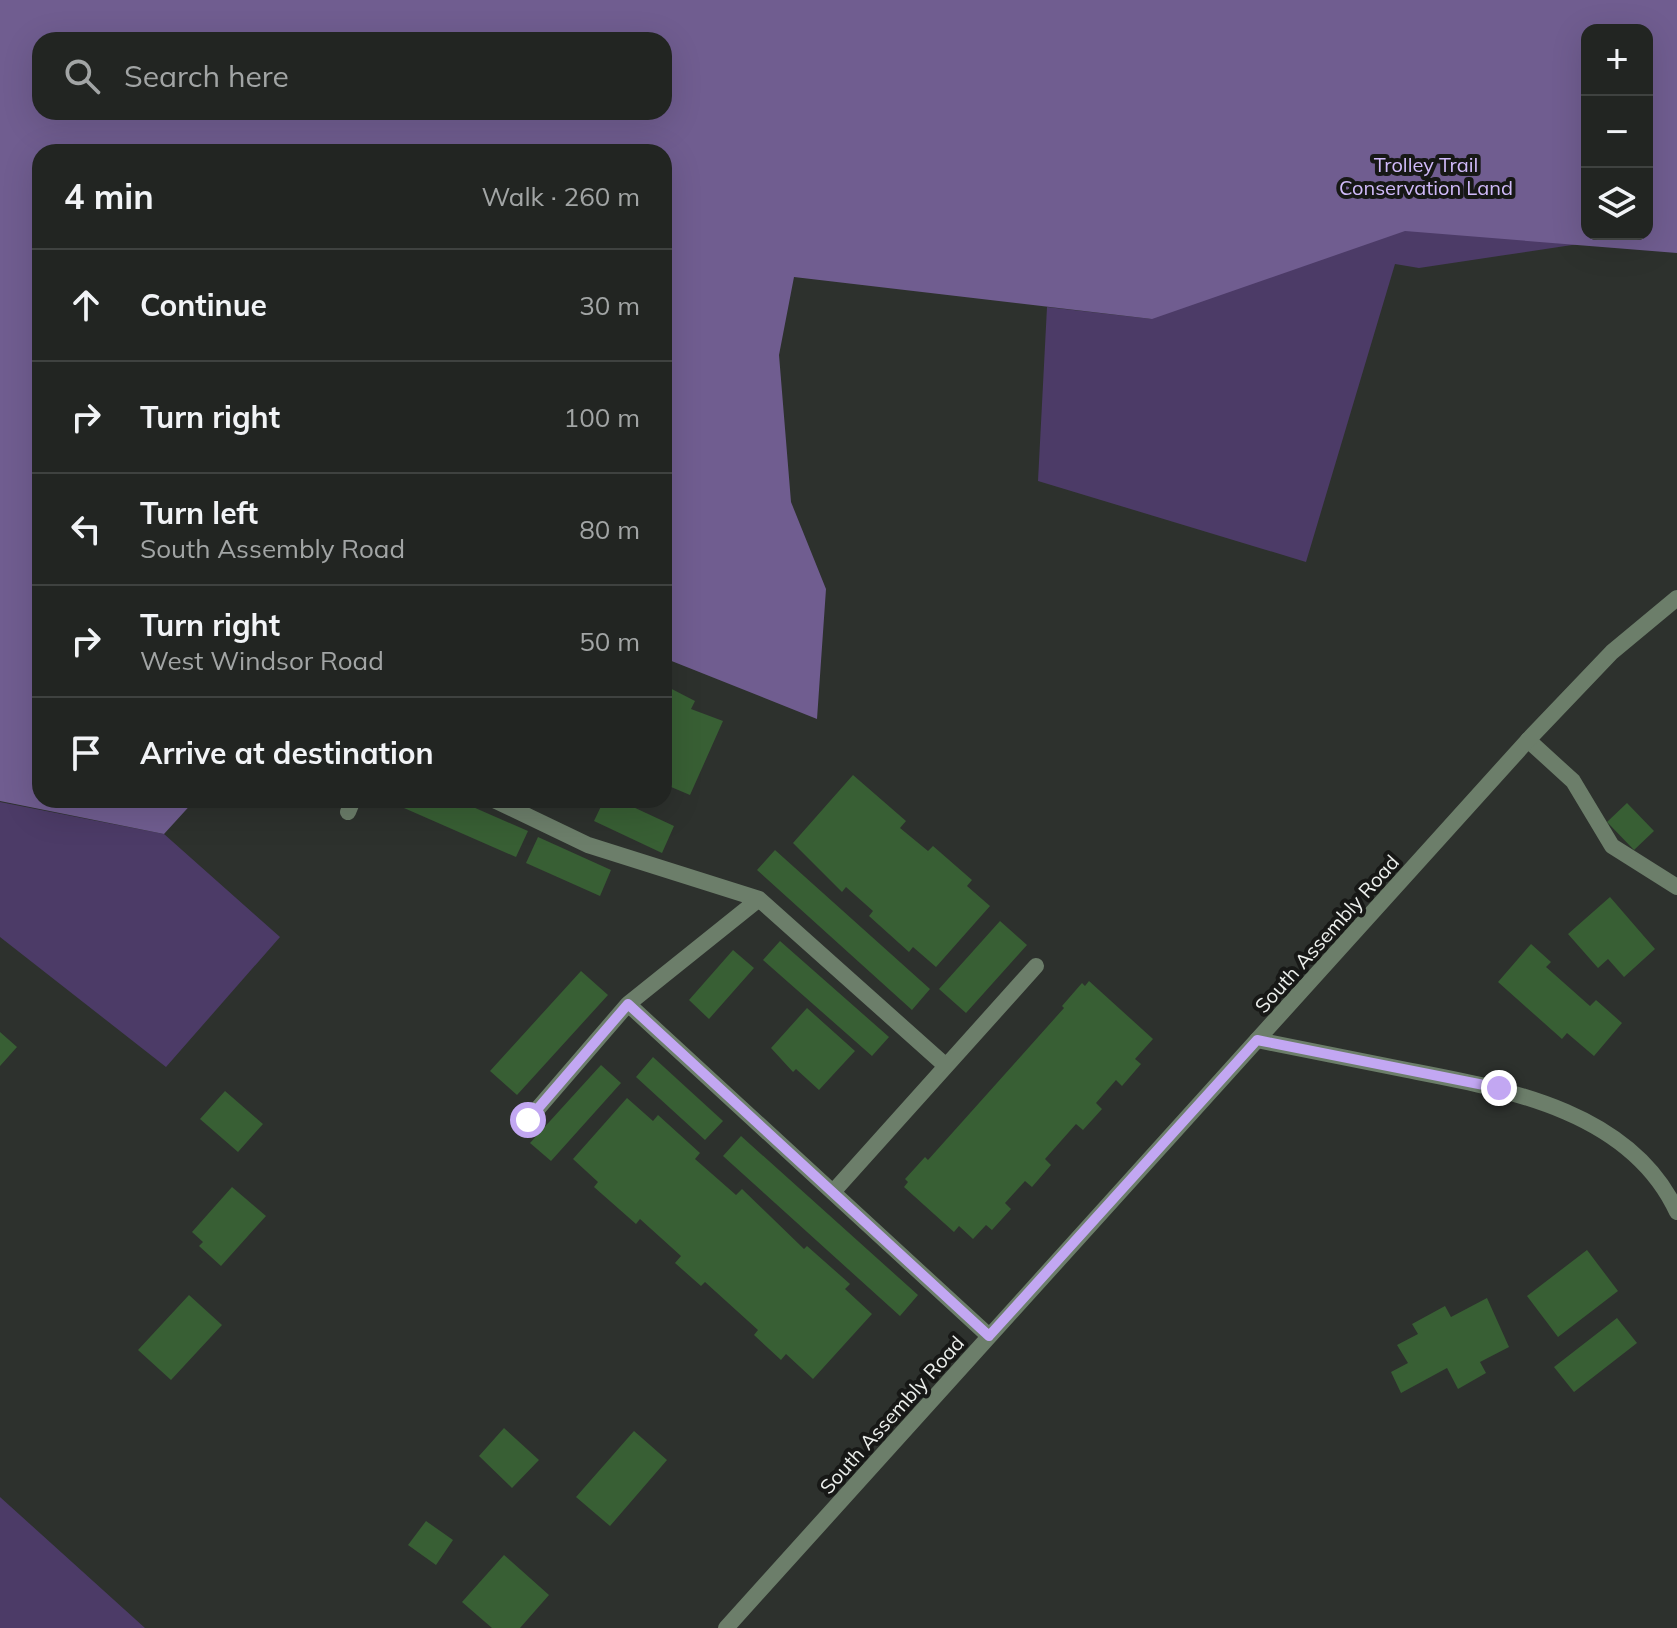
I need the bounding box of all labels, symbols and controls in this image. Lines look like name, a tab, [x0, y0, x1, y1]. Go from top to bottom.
map controls	[1581, 24, 1653, 240]
button: +	[1581, 24, 1653, 96]
search box	[32, 32, 672, 120]
icon: search	[60, 54, 104, 98]
text: Search here	[124, 57, 289, 95]
button: −	[1581, 96, 1653, 168]
park label: Trolley Trail Conservation Land	[1339, 152, 1513, 200]
button: layers	[1581, 168, 1653, 240]
text: 4 min	[64, 175, 154, 218]
text: Walk · 260 m	[481, 180, 640, 213]
icon: ahead	[64, 283, 108, 327]
text: Continue	[140, 286, 267, 324]
text: 30 m	[579, 289, 640, 322]
icon: right	[64, 395, 108, 439]
text: Turn right	[140, 398, 280, 436]
text: 100 m	[564, 401, 640, 434]
text: Turn left	[140, 494, 258, 532]
icon: left	[64, 507, 108, 551]
text: 80 m	[579, 513, 640, 546]
text: South Assembly Road	[140, 532, 405, 565]
text: Turn right	[140, 606, 280, 644]
icon: right	[64, 619, 108, 663]
text: 50 m	[579, 625, 640, 658]
text: West Windsor Road	[140, 644, 384, 677]
icon: arrive	[64, 731, 108, 775]
text: Arrive at destination	[140, 734, 434, 772]
street label: South Assembly Road	[1249, 850, 1404, 1018]
route end	[1481, 1070, 1517, 1106]
route start	[510, 1102, 546, 1138]
street label: South Assembly Road	[814, 1331, 969, 1499]

